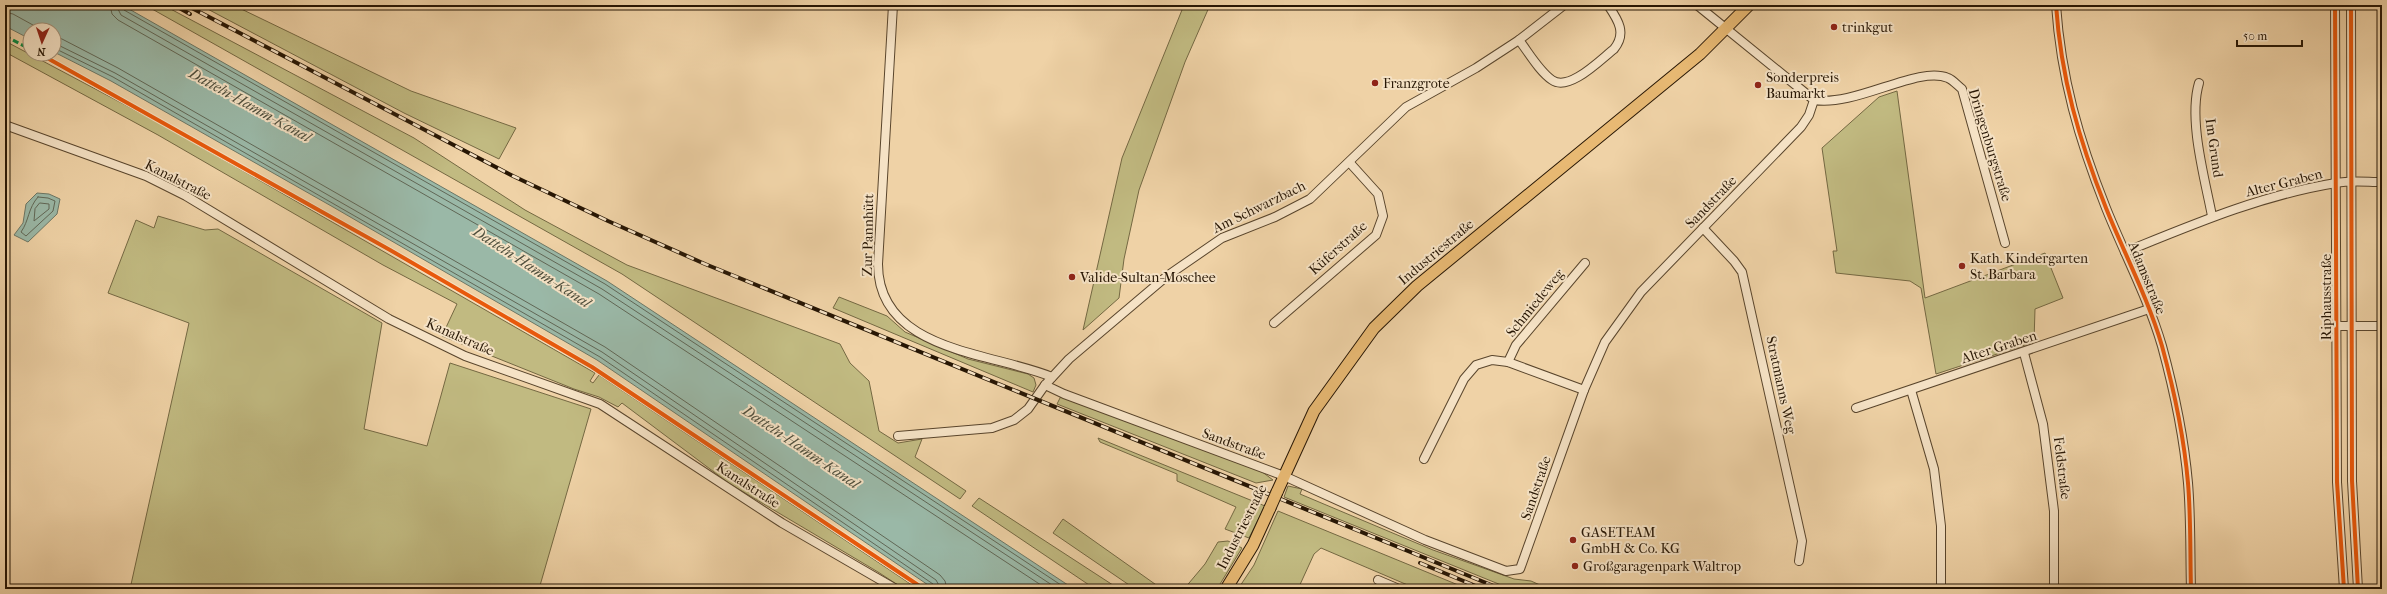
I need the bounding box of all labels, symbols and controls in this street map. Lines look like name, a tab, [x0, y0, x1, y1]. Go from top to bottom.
place label: trinkgut	[1842, 19, 1893, 36]
north arrow	[22, 22, 62, 62]
marker: trinkgut	[1829, 22, 1839, 32]
scale bar	[2237, 22, 2302, 48]
text: 50 m	[2243, 29, 2267, 43]
text: N	[36, 45, 46, 58]
water label: Datteln-Hamm-Kanal	[185, 64, 316, 147]
place label: Sonderpreis Baumarkt	[1766, 69, 1839, 102]
place label: Franzgrote	[1383, 75, 1450, 92]
marker: Franzgrote	[1370, 78, 1380, 88]
marker: Sonderpreis Baumarkt	[1753, 80, 1763, 90]
street label: Dringenburgstraße	[1965, 87, 2015, 204]
street label: Im Grund	[2201, 117, 2227, 179]
street label: Kanalstraße	[142, 156, 214, 204]
street label: Alter Graben	[2243, 165, 2324, 201]
street label: Sandstraße	[1682, 172, 1740, 232]
street label: Am Schwarzbach	[1209, 177, 1308, 237]
street label: Zur Pannhütt	[859, 193, 877, 277]
street label: Industriestraße	[1395, 215, 1477, 289]
street label: Küferstraße	[1305, 217, 1371, 279]
water label: Datteln-Hamm-Kanal	[469, 222, 596, 313]
street label: Adamsstraße	[2124, 238, 2169, 317]
place label: Kath. Kindergarten St. Barbara	[1970, 250, 2088, 283]
street label: Riphausstraße	[2318, 254, 2335, 340]
marker: Kath. Kindergarten St. Barbara	[1957, 261, 1967, 271]
street label: Schmiedeweg	[1502, 265, 1568, 341]
place label: Valide-Sultan-Moschee	[1079, 269, 1216, 286]
marker: Valide-Sultan-Moschee	[1067, 272, 1077, 282]
street label: Kanalstraße	[423, 314, 497, 360]
street label: Alter Graben	[1958, 327, 2039, 368]
street label: Stratmanns Weg	[1762, 335, 1800, 436]
water label: Datteln-Hamm-Kanal	[739, 401, 864, 494]
street label: Sandstraße	[1200, 425, 1268, 463]
street label: Feldstraße	[2050, 436, 2074, 500]
street label: Sandstraße	[1517, 454, 1555, 522]
street label: Kanalstraße	[713, 458, 783, 512]
street label: Industriestraße	[1213, 482, 1271, 572]
place label: GASETEAM GmbH & Co. KG	[1581, 524, 1680, 557]
marker: GASETEAM GmbH & Co. KG	[1568, 535, 1578, 545]
place label: Großgaragenpark Waltrop	[1583, 558, 1741, 575]
marker: Großgaragenpark Waltrop	[1570, 561, 1580, 571]

